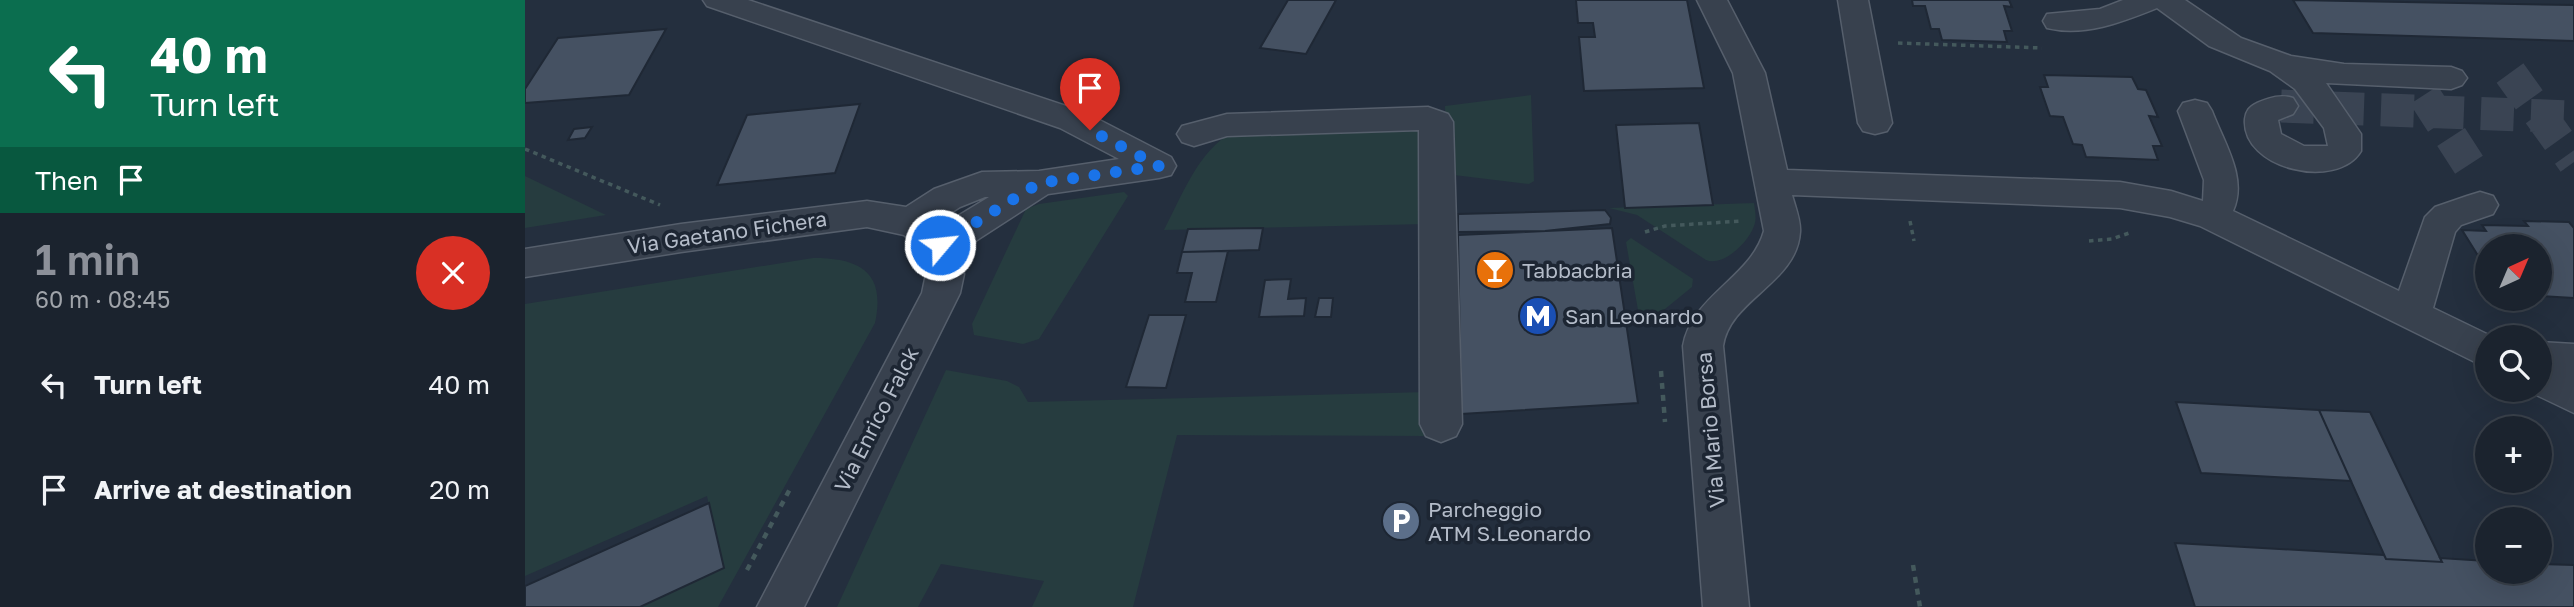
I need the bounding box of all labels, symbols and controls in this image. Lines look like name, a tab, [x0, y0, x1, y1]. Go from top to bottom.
text: 40 m	[150, 25, 268, 84]
icon: left	[35, 28, 126, 119]
pin	[1060, 58, 1120, 130]
icon: arrive	[1071, 69, 1109, 107]
text: Turn left	[150, 85, 279, 123]
icon: arrive	[112, 161, 150, 199]
text: Then	[35, 165, 98, 196]
street label: Via Gaetano Fichera	[626, 205, 828, 259]
position arrow	[903, 208, 977, 282]
text: 1 min	[35, 234, 140, 284]
north arrow	[2475, 234, 2551, 312]
map controls	[2475, 234, 2552, 584]
button: close	[416, 236, 490, 310]
bar icon: Tabbacbria	[1474, 249, 1516, 291]
place label: Tabbacbria	[1522, 257, 1633, 283]
text: 60 m · 08:45	[35, 285, 170, 313]
metro station icon: San Leonardo	[1517, 295, 1559, 337]
place label: San Leonardo	[1565, 303, 1703, 329]
button: search	[2475, 325, 2552, 402]
street label: Via Enrico Falck	[828, 342, 924, 496]
street label: Via Mario Borsa	[1690, 351, 1730, 509]
icon: left	[35, 366, 73, 404]
text: Turn left	[94, 369, 202, 400]
text: 40 m	[429, 369, 490, 400]
button: +	[2475, 416, 2552, 493]
icon: arrive	[35, 471, 73, 509]
text: Arrive at destination	[94, 474, 352, 505]
text: 20 m	[429, 474, 490, 505]
place label: Parcheggio ATM S.Leonardo	[1428, 496, 1591, 546]
parking icon: Parcheggio ATM S.Leonardo	[1380, 500, 1422, 542]
button: −	[2475, 507, 2552, 584]

